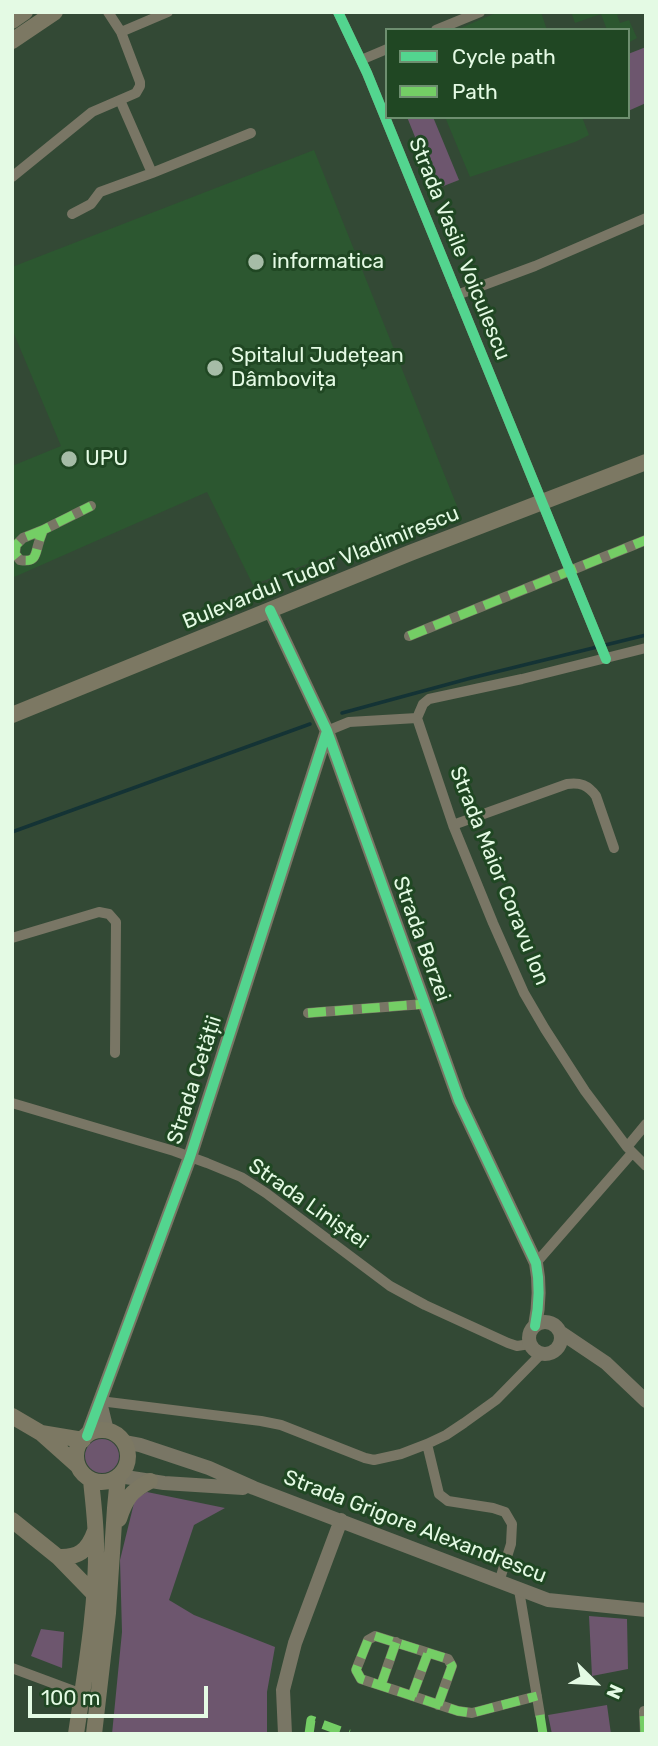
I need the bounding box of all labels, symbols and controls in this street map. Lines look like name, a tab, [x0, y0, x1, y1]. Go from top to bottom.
legend	[385, 28, 630, 119]
text: Cycle path	[452, 44, 556, 69]
text: Path	[452, 79, 498, 104]
street label: Strada Vasile Voiculescu	[403, 134, 515, 364]
place label: informatica	[272, 249, 384, 275]
marker: informatica	[246, 252, 266, 272]
place label: Spitalul Județean Dâmbovița	[231, 343, 404, 393]
marker: Spitalul Județean Dâmbovița	[205, 358, 225, 378]
place label: UPU	[85, 446, 128, 472]
marker: UPU	[59, 449, 79, 469]
street label: Bulevardul Tudor Vladimirescu	[179, 501, 463, 635]
street label: Strada Maior Coravu Ion	[444, 763, 554, 989]
street label: Strada Berzei	[387, 873, 455, 1005]
street label: Strada Cetății	[162, 1013, 228, 1147]
street label: Strada Liniștei	[243, 1153, 373, 1255]
street label: Strada Grigore Alexandrescu	[280, 1465, 550, 1589]
north arrow	[560, 1648, 630, 1718]
scale bar	[32, 1672, 212, 1716]
text: N	[601, 1681, 628, 1703]
text: 100 m	[41, 1685, 100, 1710]

